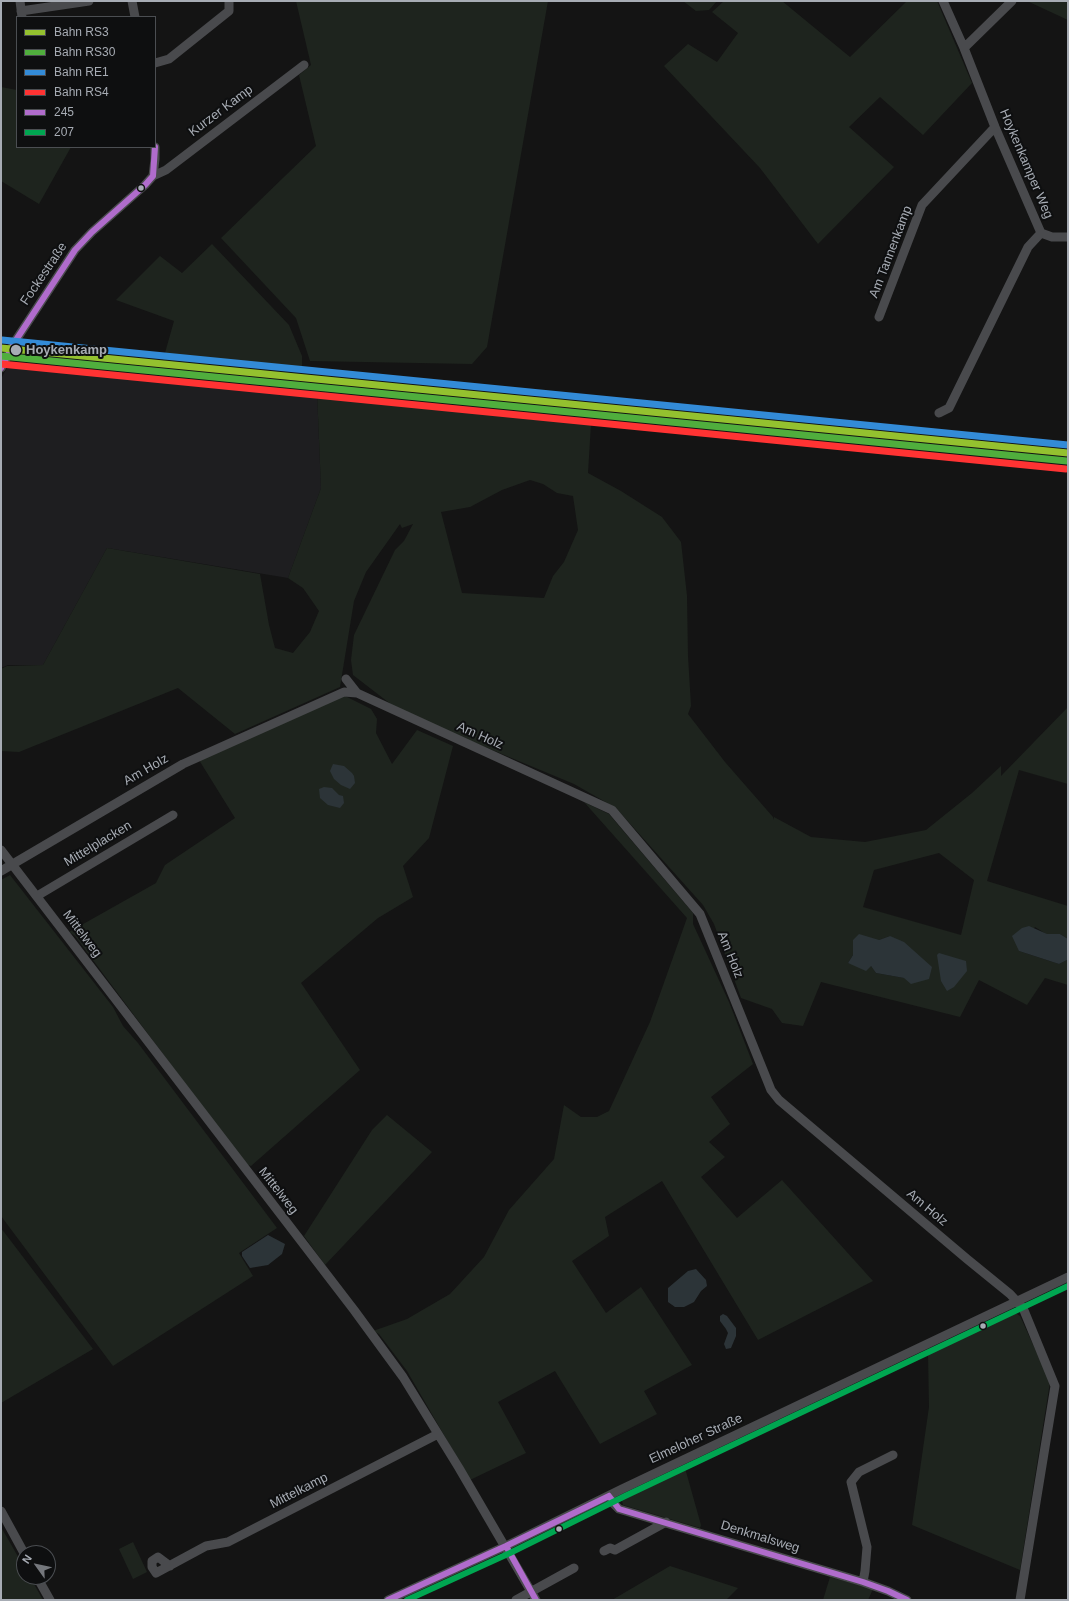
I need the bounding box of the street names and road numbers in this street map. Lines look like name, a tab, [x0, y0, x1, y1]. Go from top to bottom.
street label: Kurzer Kamp	[186, 82, 256, 140]
street label: Hoykenkamper Weg	[996, 107, 1056, 221]
street label: Am Tannenkamp	[866, 204, 916, 300]
street label: Fockestraße	[17, 240, 71, 308]
street label: Am Holz	[454, 719, 506, 753]
street label: Am Holz	[121, 751, 171, 789]
street label: Mittelplacken	[61, 818, 135, 870]
street label: Mittelweg	[59, 907, 105, 961]
street label: Am Holz	[714, 929, 746, 981]
street label: Mittelweg	[255, 1165, 301, 1217]
street label: Am Holz	[903, 1186, 951, 1230]
street label: Elmeloher Straße	[647, 1411, 745, 1467]
street label: Mittelkamp	[267, 1470, 331, 1512]
street label: Denkmalsweg	[719, 1518, 801, 1556]

